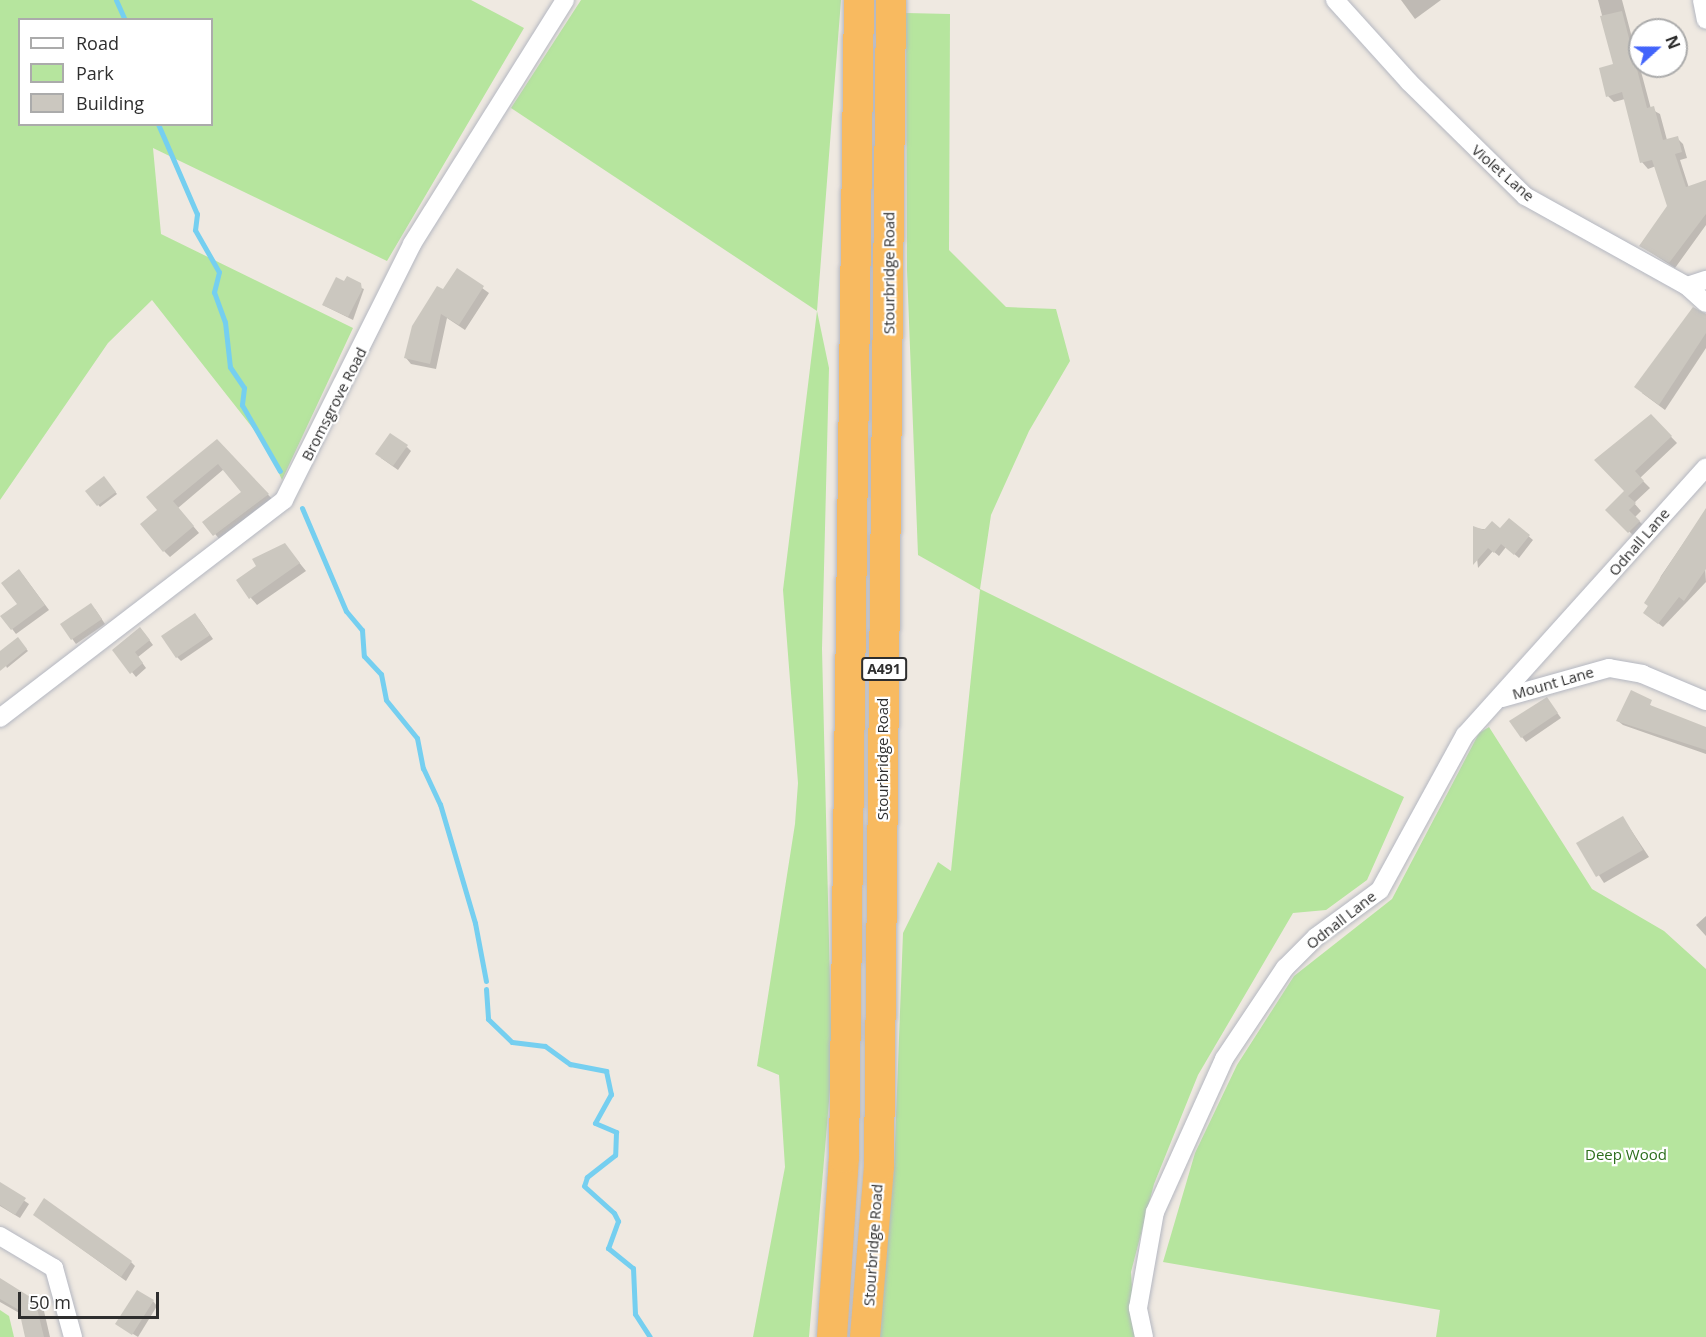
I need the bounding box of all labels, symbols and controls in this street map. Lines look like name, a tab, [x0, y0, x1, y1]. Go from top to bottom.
legend	[18, 18, 213, 126]
north arrow	[1628, 18, 1688, 78]
text: Road	[76, 31, 119, 55]
text: N	[1660, 32, 1686, 52]
text: Park	[76, 61, 114, 85]
text: Building	[76, 91, 144, 115]
street label: Violet Lane	[1468, 141, 1538, 205]
street label: Stourbridge Road	[880, 212, 898, 334]
street label: Bromsgrove Road	[298, 344, 370, 464]
street label: Odnall Lane	[1605, 505, 1673, 579]
road number: A491	[860, 658, 908, 680]
street label: Mount Lane	[1510, 663, 1596, 703]
street label: Stourbridge Road	[874, 698, 892, 820]
street label: Odnall Lane	[1303, 887, 1379, 953]
park label: Deep Wood	[1585, 1146, 1667, 1164]
street label: Stourbridge Road	[860, 1183, 886, 1307]
scale bar	[21, 1280, 162, 1318]
text: 50 m	[29, 1290, 71, 1314]

